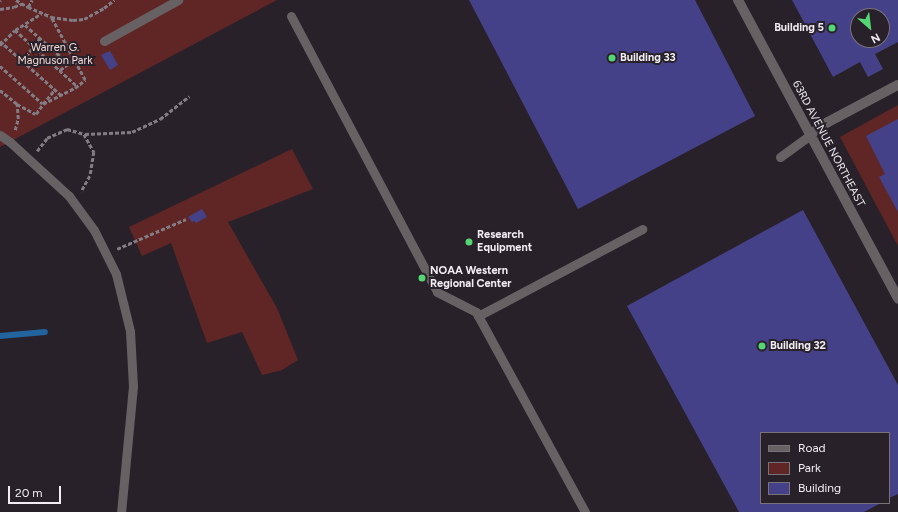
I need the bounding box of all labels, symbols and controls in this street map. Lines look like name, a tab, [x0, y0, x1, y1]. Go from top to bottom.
north arrow	[850, 8, 890, 48]
place label: Building 5	[774, 21, 824, 35]
marker: Building 5	[827, 23, 837, 33]
text: N	[869, 30, 882, 46]
park label: Warren G. Magnuson Park	[18, 42, 92, 68]
place label: Building 33	[620, 51, 676, 65]
marker: Building 33	[607, 53, 617, 63]
street label: 63RD AVENUE NORTHEAST	[789, 79, 867, 209]
place label: Research Equipment	[477, 229, 532, 255]
marker: Research Equipment	[464, 237, 474, 247]
place label: NOAA Western Regional Center	[430, 265, 511, 291]
marker: NOAA Western Regional Center	[417, 273, 427, 283]
place label: Building 32	[770, 339, 826, 353]
marker: Building 32	[757, 341, 767, 351]
legend	[760, 432, 890, 504]
text: Road	[798, 441, 826, 455]
text: Park	[798, 461, 821, 475]
scale bar	[10, 478, 63, 504]
text: Building	[798, 481, 841, 495]
text: 20 m	[15, 486, 43, 500]

